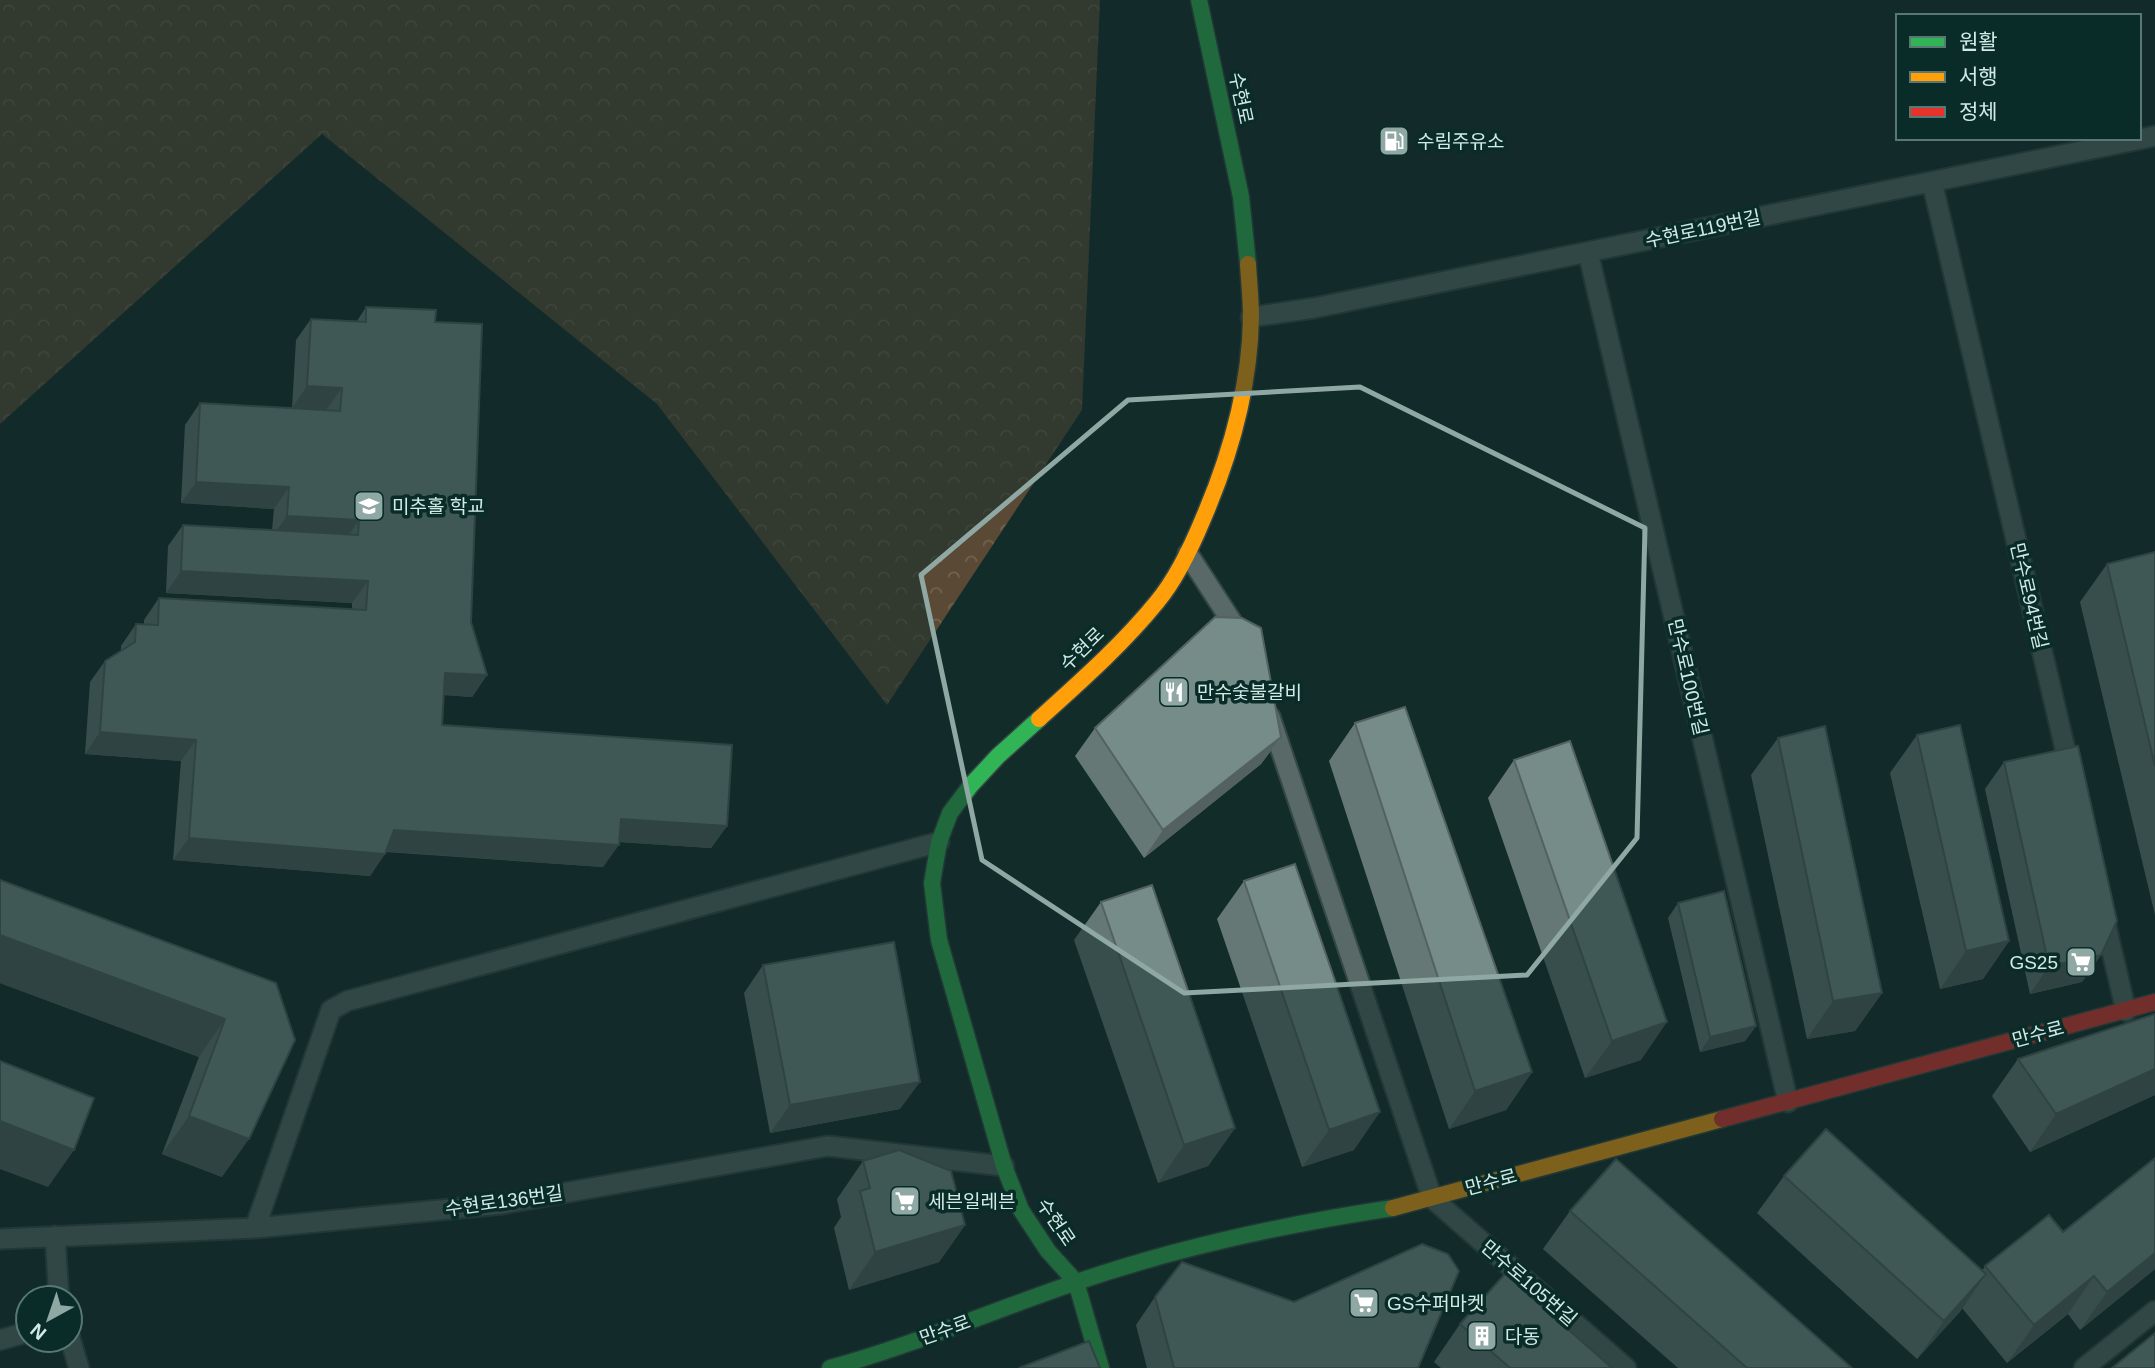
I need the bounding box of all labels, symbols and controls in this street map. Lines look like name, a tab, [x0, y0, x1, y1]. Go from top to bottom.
legend	[1896, 14, 2141, 140]
text: 원활	[1959, 30, 1998, 53]
text: 서행	[1959, 65, 1998, 88]
street label: 수현로	[1225, 70, 1257, 126]
text: 정체	[1959, 100, 1998, 123]
fuel station icon: 수림주유소	[1377, 124, 1411, 158]
place label: 수림주유소	[1417, 131, 1504, 152]
street label: 수현로119번길	[1643, 206, 1763, 252]
school or university icon: 미추홀 학교	[352, 489, 386, 523]
place label: 미추홀 학교	[392, 496, 485, 517]
street label: 만수로94번길	[2007, 541, 2051, 651]
street label: 만수로100번길	[1664, 617, 1712, 737]
street label: 수현로	[1056, 623, 1108, 675]
restaurant icon: 만수숯불갈비	[1157, 675, 1191, 709]
place label: 만수숯불갈비	[1197, 682, 1302, 703]
supermarket icon: GS25	[2064, 945, 2098, 979]
place label: GS25	[2009, 952, 2058, 973]
street label: 만수로	[2010, 1017, 2066, 1051]
street label: 만수로	[1463, 1165, 1519, 1199]
street label: 수현로136번길	[444, 1182, 564, 1220]
supermarket icon: 세븐일레븐	[888, 1184, 922, 1218]
place label: 세븐일레븐	[928, 1191, 1015, 1212]
street label: 수현로	[1033, 1194, 1079, 1250]
street label: 만수로105번길	[1477, 1236, 1581, 1330]
north arrow	[14, 1284, 84, 1354]
supermarket icon: GS수퍼마켓	[1347, 1286, 1381, 1320]
place label: GS수퍼마켓	[1387, 1293, 1484, 1314]
street label: 만수로	[917, 1311, 973, 1349]
text: N	[26, 1319, 50, 1344]
building icon: 다동	[1465, 1319, 1499, 1353]
place label: 다동	[1505, 1326, 1540, 1347]

